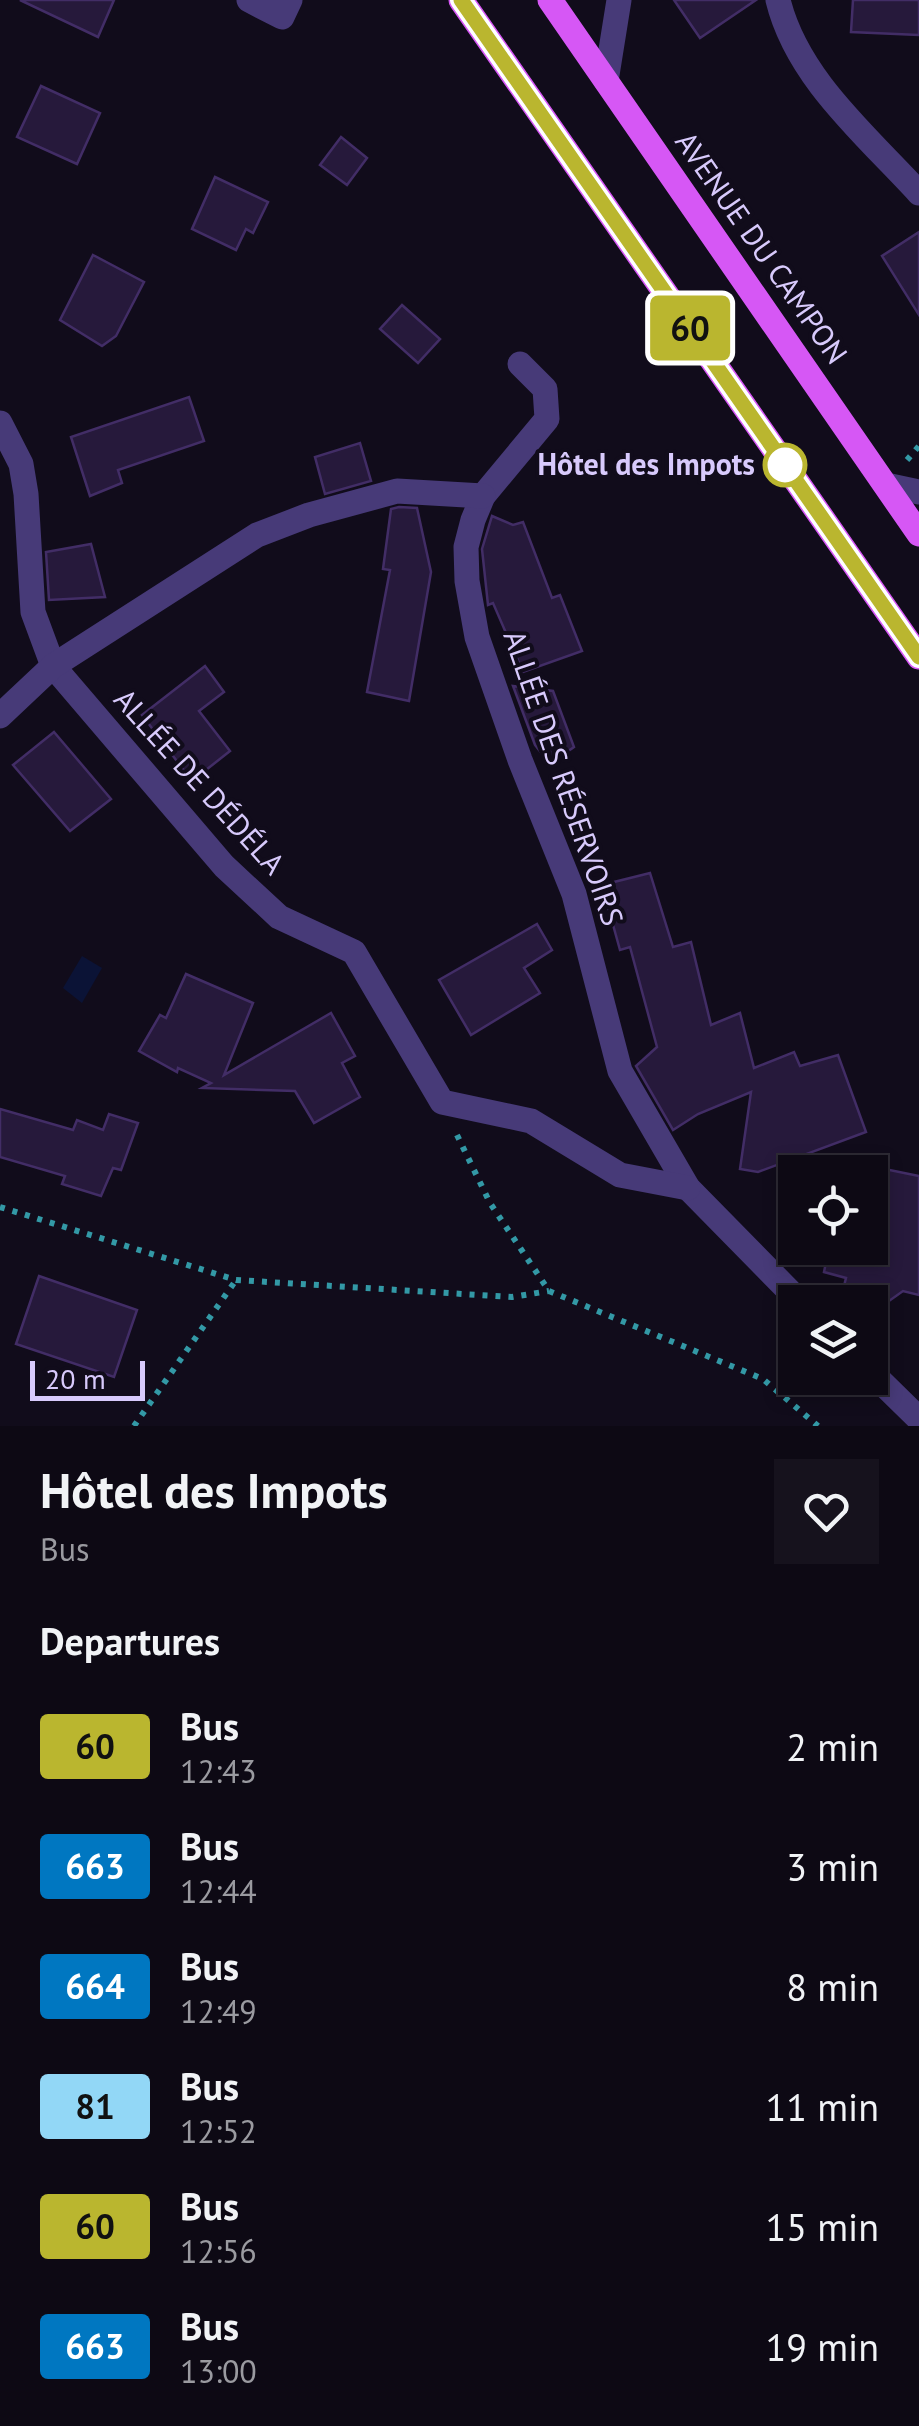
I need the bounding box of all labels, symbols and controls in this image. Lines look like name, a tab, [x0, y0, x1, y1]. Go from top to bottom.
street label: AVENUE DU CAMPON	[667, 123, 857, 371]
line badge: 60	[645, 296, 735, 360]
text: 60	[670, 305, 710, 351]
place label: Hôtel des Impots	[538, 444, 755, 483]
marker: Hôtel des Impots	[764, 444, 806, 486]
street label: ALLÉE DES RÉSERVOIRS	[496, 625, 633, 930]
street label: ALLÉE DE DÉDÉLA	[106, 680, 294, 882]
map controls	[778, 1155, 888, 1395]
button: locate	[778, 1155, 888, 1265]
button: layers	[778, 1285, 888, 1395]
scale bar	[30, 1356, 145, 1400]
text: 20 m	[45, 1360, 106, 1397]
text: Hôtel des Impots	[40, 1459, 388, 1521]
button: heart	[774, 1459, 879, 1564]
text: Bus	[40, 1528, 89, 1570]
text: Departures	[40, 1616, 220, 1665]
text: Bus	[180, 1701, 239, 1750]
text: 2 min	[786, 1722, 879, 1771]
text: 60	[75, 1723, 115, 1769]
text: 12:43	[180, 1750, 257, 1792]
text: Bus	[180, 1821, 239, 1870]
text: 3 min	[786, 1842, 879, 1891]
text: 663	[65, 1843, 125, 1889]
text: 12:44	[180, 1870, 257, 1912]
text: Bus	[180, 1941, 239, 1990]
text: 8 min	[786, 1962, 879, 2011]
text: 664	[65, 1963, 125, 2009]
text: 12:49	[180, 1990, 257, 2032]
text: Bus	[180, 2061, 239, 2110]
text: 11 min	[766, 2082, 879, 2131]
text: 81	[75, 2083, 115, 2129]
text: 12:52	[180, 2110, 257, 2152]
text: Bus	[180, 2181, 239, 2230]
text: 15 min	[766, 2202, 879, 2251]
text: 60	[75, 2203, 115, 2249]
text: 12:56	[180, 2230, 257, 2272]
text: Bus	[180, 2301, 239, 2350]
text: 19 min	[766, 2322, 879, 2371]
text: 663	[65, 2323, 125, 2369]
text: 13:00	[180, 2350, 257, 2392]

